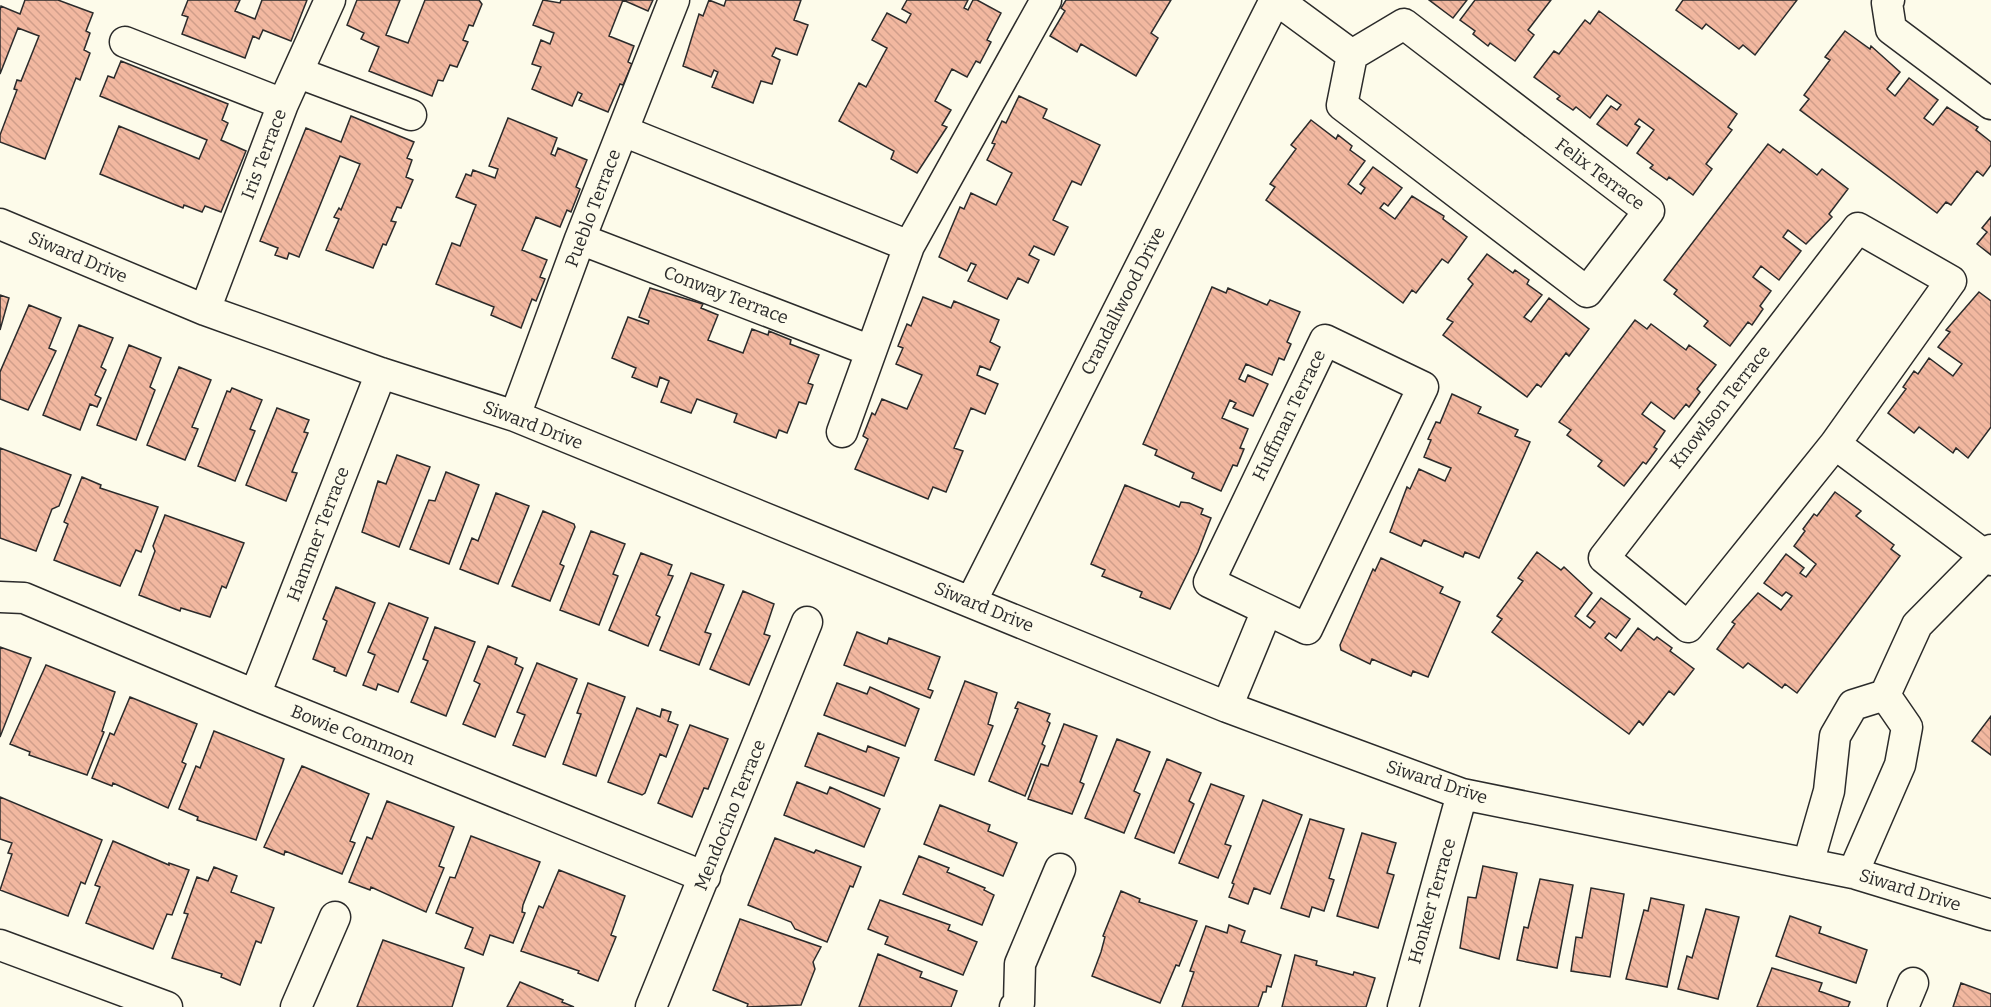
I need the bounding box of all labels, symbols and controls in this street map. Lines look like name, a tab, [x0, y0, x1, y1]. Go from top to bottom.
street label: Iris Terrace	[237, 106, 291, 202]
street label: Felix Terrace	[1551, 133, 1649, 215]
street label: Pueblo Terrace	[560, 146, 626, 270]
street label: Crandallwood Drive	[1076, 223, 1170, 379]
street label: Siward Drive	[25, 226, 131, 288]
street label: Conway Terrace	[660, 261, 792, 329]
street label: Knowlson Terrace	[1665, 341, 1775, 473]
street label: Huffman Terrace	[1248, 346, 1330, 484]
street label: Siward Drive	[480, 396, 586, 454]
street label: Hammer Terrace	[282, 463, 354, 605]
street label: Siward Drive	[931, 577, 1037, 637]
street label: Bowie Common	[288, 700, 419, 770]
street label: Mendocino Terrace	[690, 736, 770, 894]
street label: Siward Drive	[1384, 755, 1490, 809]
street label: Honker Terrace	[1404, 836, 1460, 966]
street label: Siward Drive	[1856, 864, 1964, 916]

